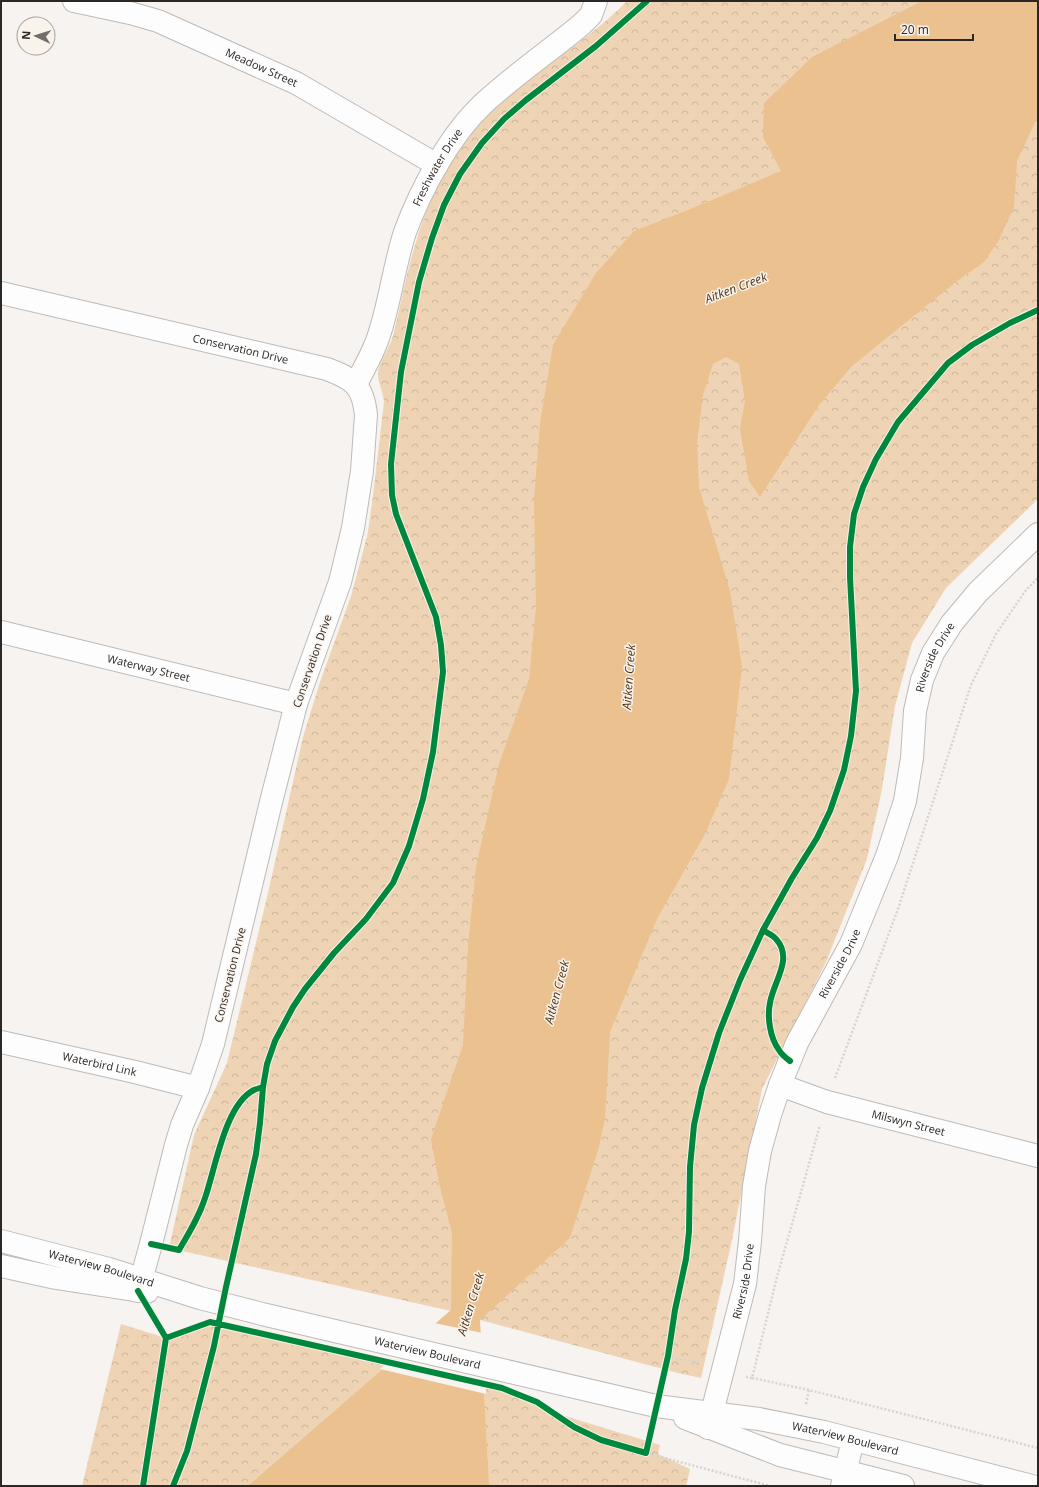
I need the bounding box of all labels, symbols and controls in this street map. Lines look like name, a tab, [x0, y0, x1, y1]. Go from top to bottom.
north arrow	[16, 16, 56, 56]
scale bar	[895, 16, 973, 42]
text: 20 m	[901, 21, 929, 38]
text: N	[18, 30, 33, 40]
street label: Meadow Street	[223, 44, 300, 90]
street label: Freshwater Drive	[409, 125, 465, 208]
water label: Aitken Creek	[701, 268, 770, 308]
street label: Conservation Drive	[191, 330, 290, 367]
street label: Conservation Drive	[289, 612, 335, 709]
street label: Riverside Drive	[911, 619, 958, 694]
water label: Aitken Creek	[618, 643, 639, 711]
street label: Waterway Street	[106, 650, 192, 685]
street label: Conservation Drive	[210, 926, 249, 1024]
street label: Riverside Drive	[815, 927, 863, 1001]
water label: Aitken Creek	[540, 957, 573, 1027]
street label: Waterbird Link	[61, 1048, 138, 1079]
street label: Milswyn Street	[870, 1106, 947, 1139]
street label: Riverside Drive	[728, 1243, 757, 1321]
street label: Waterview Boulevard	[47, 1246, 156, 1290]
water label: Aitken Creek	[453, 1269, 489, 1338]
street label: Waterview Boulevard	[373, 1332, 482, 1372]
street label: Waterview Boulevard	[791, 1418, 900, 1458]

